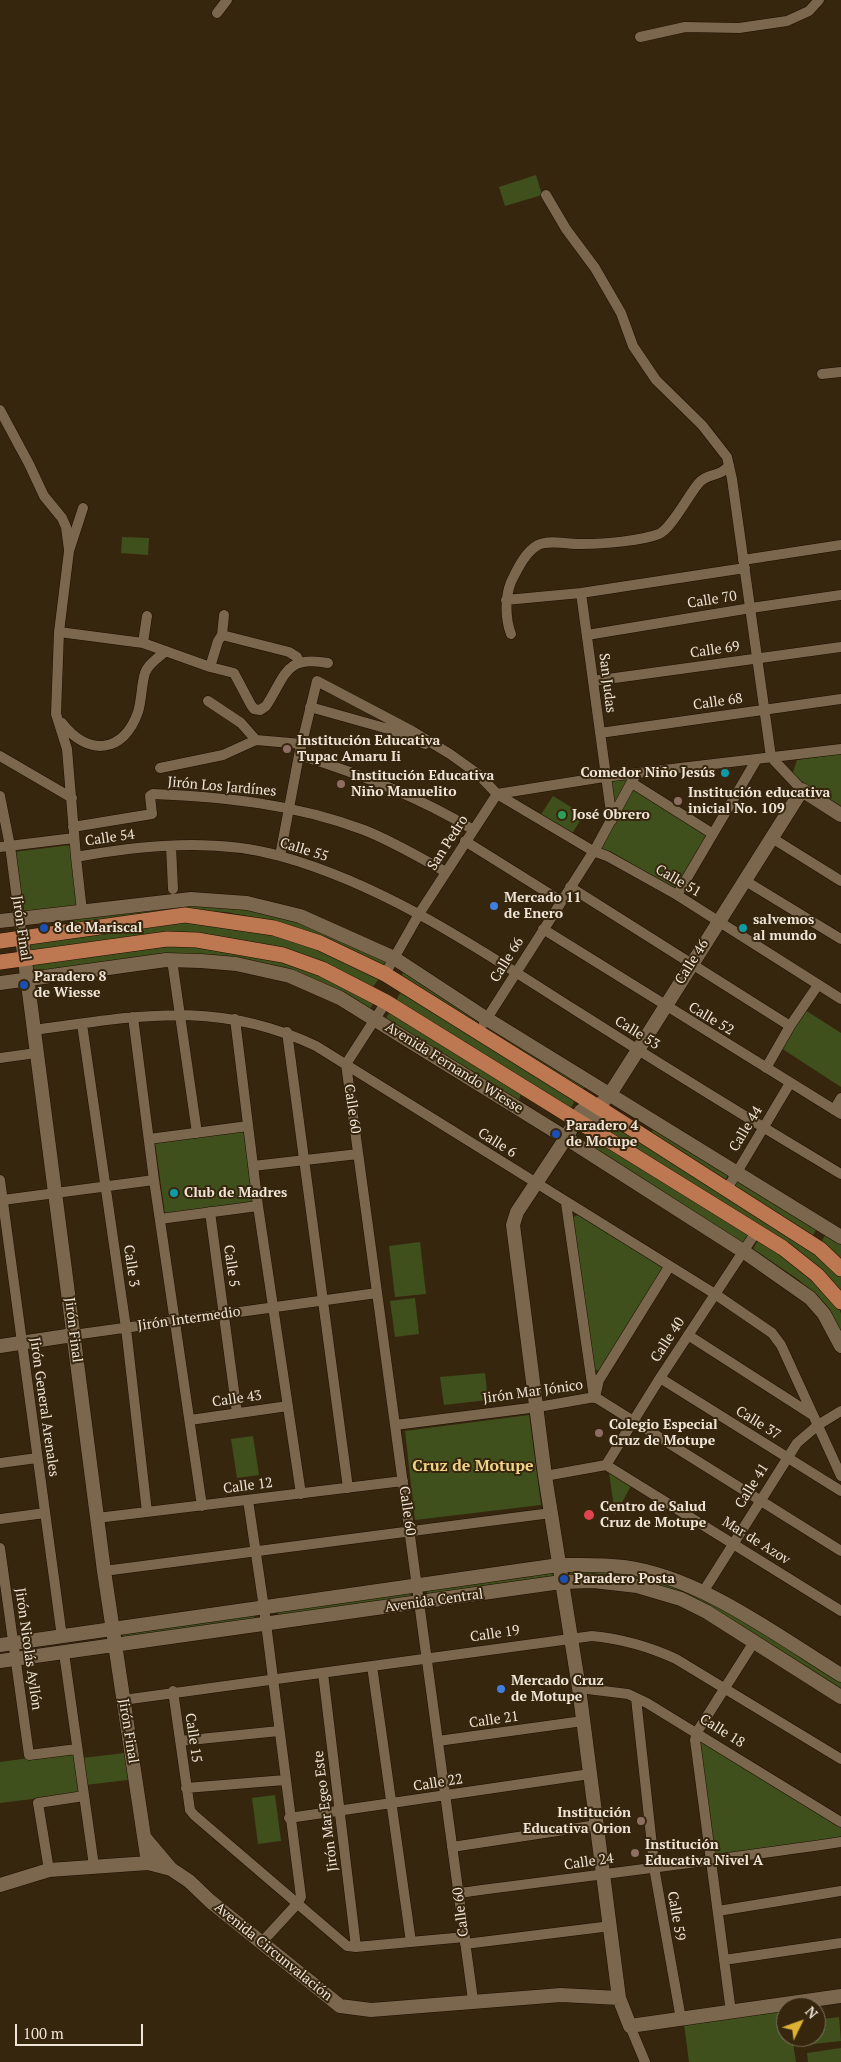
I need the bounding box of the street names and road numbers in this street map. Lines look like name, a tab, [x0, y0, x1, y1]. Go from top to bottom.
street label: Calle 70	[686, 588, 738, 612]
street label: Calle 69	[689, 638, 741, 662]
street label: San Judas	[595, 652, 619, 714]
street label: Calle 68	[692, 690, 744, 714]
street label: Jirón Los Jardínes	[167, 774, 277, 800]
street label: San Pedro	[424, 812, 472, 874]
street label: Calle 54	[84, 826, 136, 850]
street label: Calle 55	[278, 835, 330, 865]
street label: Calle 51	[652, 861, 704, 901]
street label: Jirón Final	[8, 895, 34, 961]
street label: Calle 66	[487, 934, 527, 986]
street label: Calle 46	[672, 936, 712, 988]
street label: Calle 52	[685, 999, 737, 1039]
street label: Calle 53	[611, 1013, 663, 1053]
street label: Avenida Fernando Wiesse	[382, 1019, 526, 1117]
street label: Calle 60	[340, 1083, 364, 1135]
street label: Calle 44	[726, 1103, 766, 1155]
street label: Calle 6	[475, 1125, 519, 1161]
street label: Calle 3	[120, 1244, 142, 1288]
street label: Calle 5	[220, 1244, 242, 1288]
street label: Jirón Final	[61, 1297, 85, 1363]
street label: Jirón Intermedio	[137, 1303, 241, 1335]
street label: Calle 40	[647, 1315, 689, 1365]
street label: Jirón General Arenales	[26, 1336, 62, 1478]
street label: Jirón Mar Jónico	[482, 1377, 584, 1407]
street label: Calle 43	[211, 1387, 263, 1411]
street label: Calle 37	[732, 1403, 784, 1443]
street label: Calle 41	[732, 1460, 772, 1512]
street label: Calle 12	[222, 1475, 274, 1497]
street label: Calle 60	[395, 1485, 419, 1537]
street label: Mar de Azov	[719, 1513, 793, 1569]
street label: Avenida Central	[384, 1586, 484, 1616]
street label: Jirón Nicolás Ayllón	[11, 1587, 45, 1711]
street label: Calle 19	[469, 1622, 521, 1646]
street label: Jirón Final	[115, 1697, 141, 1765]
street label: Calle 21	[468, 1708, 520, 1732]
street label: Calle 18	[696, 1711, 748, 1751]
street label: Calle 15	[181, 1712, 205, 1764]
street label: Jirón Mar Egeo Este	[310, 1749, 342, 1873]
street label: Calle 22	[412, 1771, 464, 1795]
street label: Calle 24	[563, 1850, 615, 1874]
street label: Calle 60	[450, 1886, 472, 1938]
street label: Calle 59	[663, 1890, 689, 1942]
street label: Avenida Circunvalación	[211, 1899, 335, 2005]

